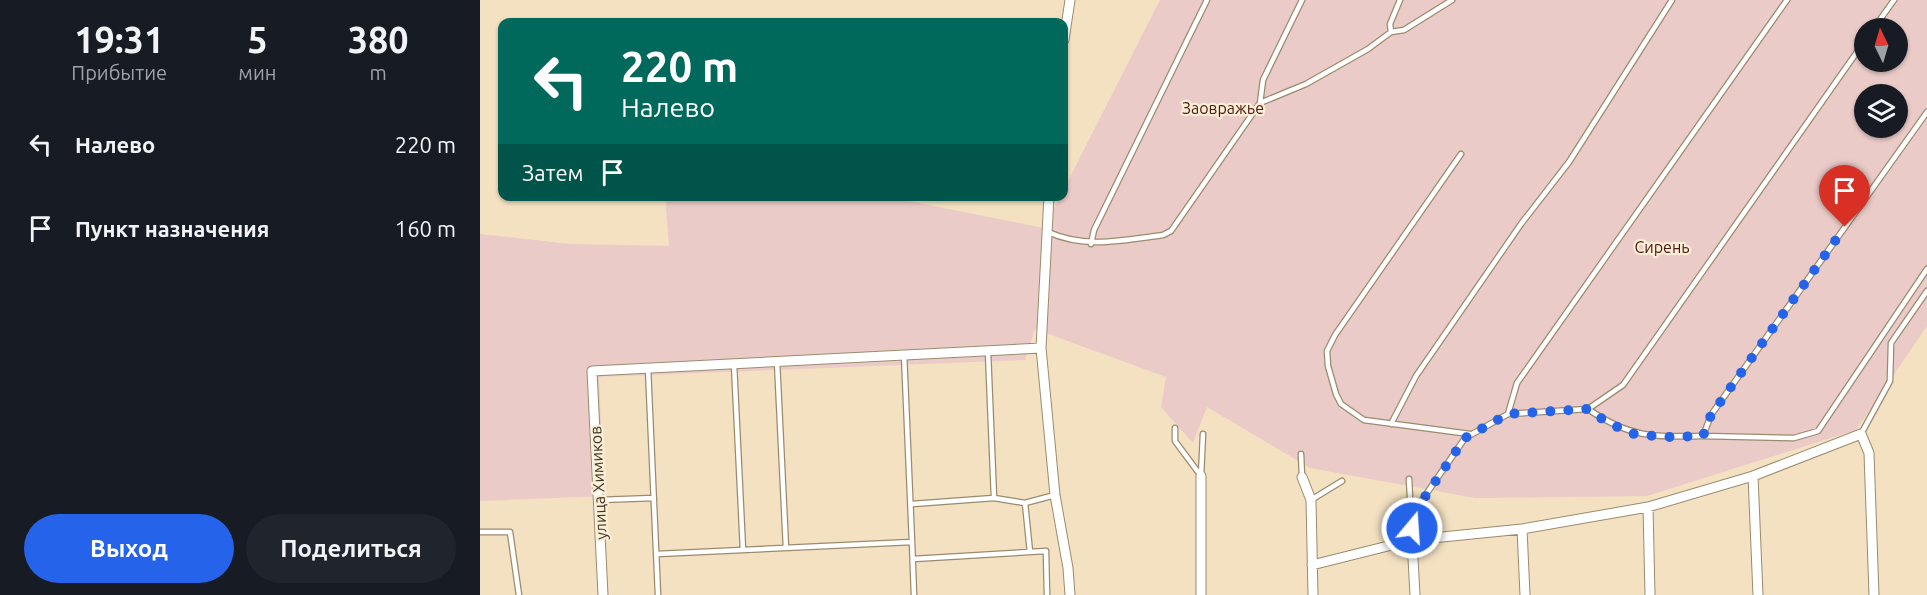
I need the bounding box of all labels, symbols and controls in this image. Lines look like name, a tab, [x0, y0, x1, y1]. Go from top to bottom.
north arrow	[1854, 18, 1908, 72]
map controls	[1854, 18, 1908, 138]
text: 19:31	[74, 19, 164, 60]
text: 5	[247, 19, 268, 60]
text: 380	[348, 19, 409, 60]
icon: left	[522, 42, 600, 120]
text: 220 m	[621, 43, 738, 90]
text: Прибытие	[71, 61, 167, 84]
text: мин	[238, 61, 276, 84]
text: m	[370, 61, 387, 84]
button: layers	[1854, 84, 1908, 138]
text: Налево	[621, 92, 715, 122]
park label: Заовражье	[1182, 99, 1264, 117]
icon: left	[24, 128, 57, 161]
text: Налево	[75, 132, 155, 157]
text: 220 m	[395, 132, 456, 157]
icon: arrive	[596, 156, 629, 189]
text: Затем	[522, 160, 584, 185]
pin	[1819, 165, 1870, 227]
icon: arrive	[1828, 174, 1861, 207]
icon: arrive	[24, 212, 57, 245]
text: Пункт назначения	[75, 216, 269, 241]
text: 160 m	[395, 216, 456, 241]
park label: Сирень	[1634, 238, 1690, 256]
street label: улица Химиков	[586, 426, 610, 540]
position arrow	[1380, 496, 1444, 560]
button: Выход	[24, 514, 234, 583]
button: Поделиться	[246, 514, 456, 583]

